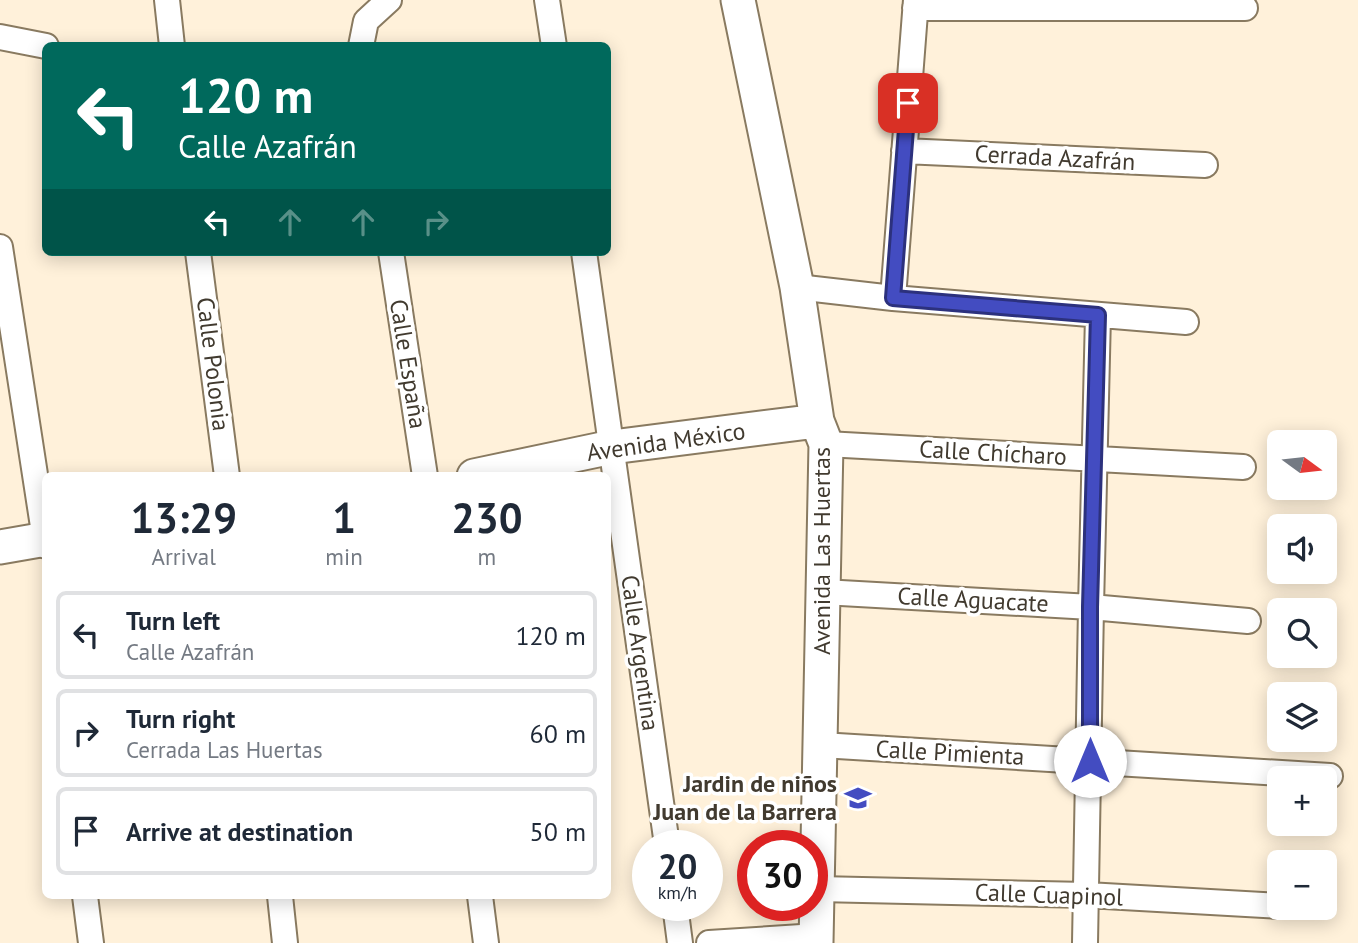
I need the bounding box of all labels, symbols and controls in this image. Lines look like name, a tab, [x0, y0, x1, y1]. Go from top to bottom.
text: 120 m	[178, 63, 313, 127]
icon: left	[63, 70, 154, 161]
pin	[878, 73, 938, 133]
icon: arrive	[889, 84, 927, 122]
text: Calle Azafrán	[178, 125, 357, 167]
street label: Cerrada Azafrán	[974, 138, 1136, 177]
icon: left	[198, 203, 236, 241]
icon: ahead	[271, 203, 309, 241]
icon: ahead	[344, 203, 382, 241]
icon: right	[417, 203, 455, 241]
street label: Calle Polonia	[190, 295, 237, 433]
street label: Calle España	[383, 297, 434, 431]
street label: Avenida México	[585, 415, 747, 468]
north arrow	[1267, 430, 1337, 500]
map controls	[1267, 430, 1337, 920]
street label: Calle Chícharo	[918, 433, 1068, 472]
street label: Avenida Las Huertas	[806, 447, 837, 655]
text: 13:29	[130, 490, 237, 545]
text: 1	[332, 490, 356, 545]
text: 230	[451, 490, 523, 545]
button: sound	[1267, 514, 1337, 584]
text: Arrival	[151, 542, 216, 571]
text: min	[325, 542, 363, 571]
text: m	[478, 542, 496, 571]
street label: Calle Argentina	[614, 573, 667, 733]
street label: Calle Aguacate	[897, 580, 1049, 619]
button: search	[1267, 598, 1337, 668]
text: Turn left	[126, 604, 220, 637]
icon: left	[67, 616, 105, 654]
text: 120 m	[515, 619, 586, 652]
text: Calle Azafrán	[126, 637, 254, 666]
button: layers	[1267, 682, 1337, 752]
text: Turn right	[126, 702, 235, 735]
icon: right	[67, 714, 105, 752]
text: 60 m	[530, 717, 586, 750]
position arrow	[1053, 724, 1127, 798]
street label: Calle Pimienta	[875, 733, 1025, 772]
text: Cerrada Las Huertas	[126, 735, 323, 764]
button: +	[1267, 766, 1337, 836]
place label: Jardin de niños Juan de la Barrera	[652, 768, 837, 827]
school or university icon: Jardin de niños Juan de la Barrera	[843, 783, 873, 813]
icon: arrive	[67, 812, 105, 850]
text: Arrive at destination	[126, 815, 353, 848]
text: 50 m	[530, 815, 586, 848]
speed limit sign: 30	[737, 830, 828, 921]
text: 20	[658, 843, 697, 889]
button: −	[1267, 850, 1337, 920]
street label: Calle Cuapinol	[974, 876, 1124, 913]
text: km/h	[658, 881, 697, 904]

